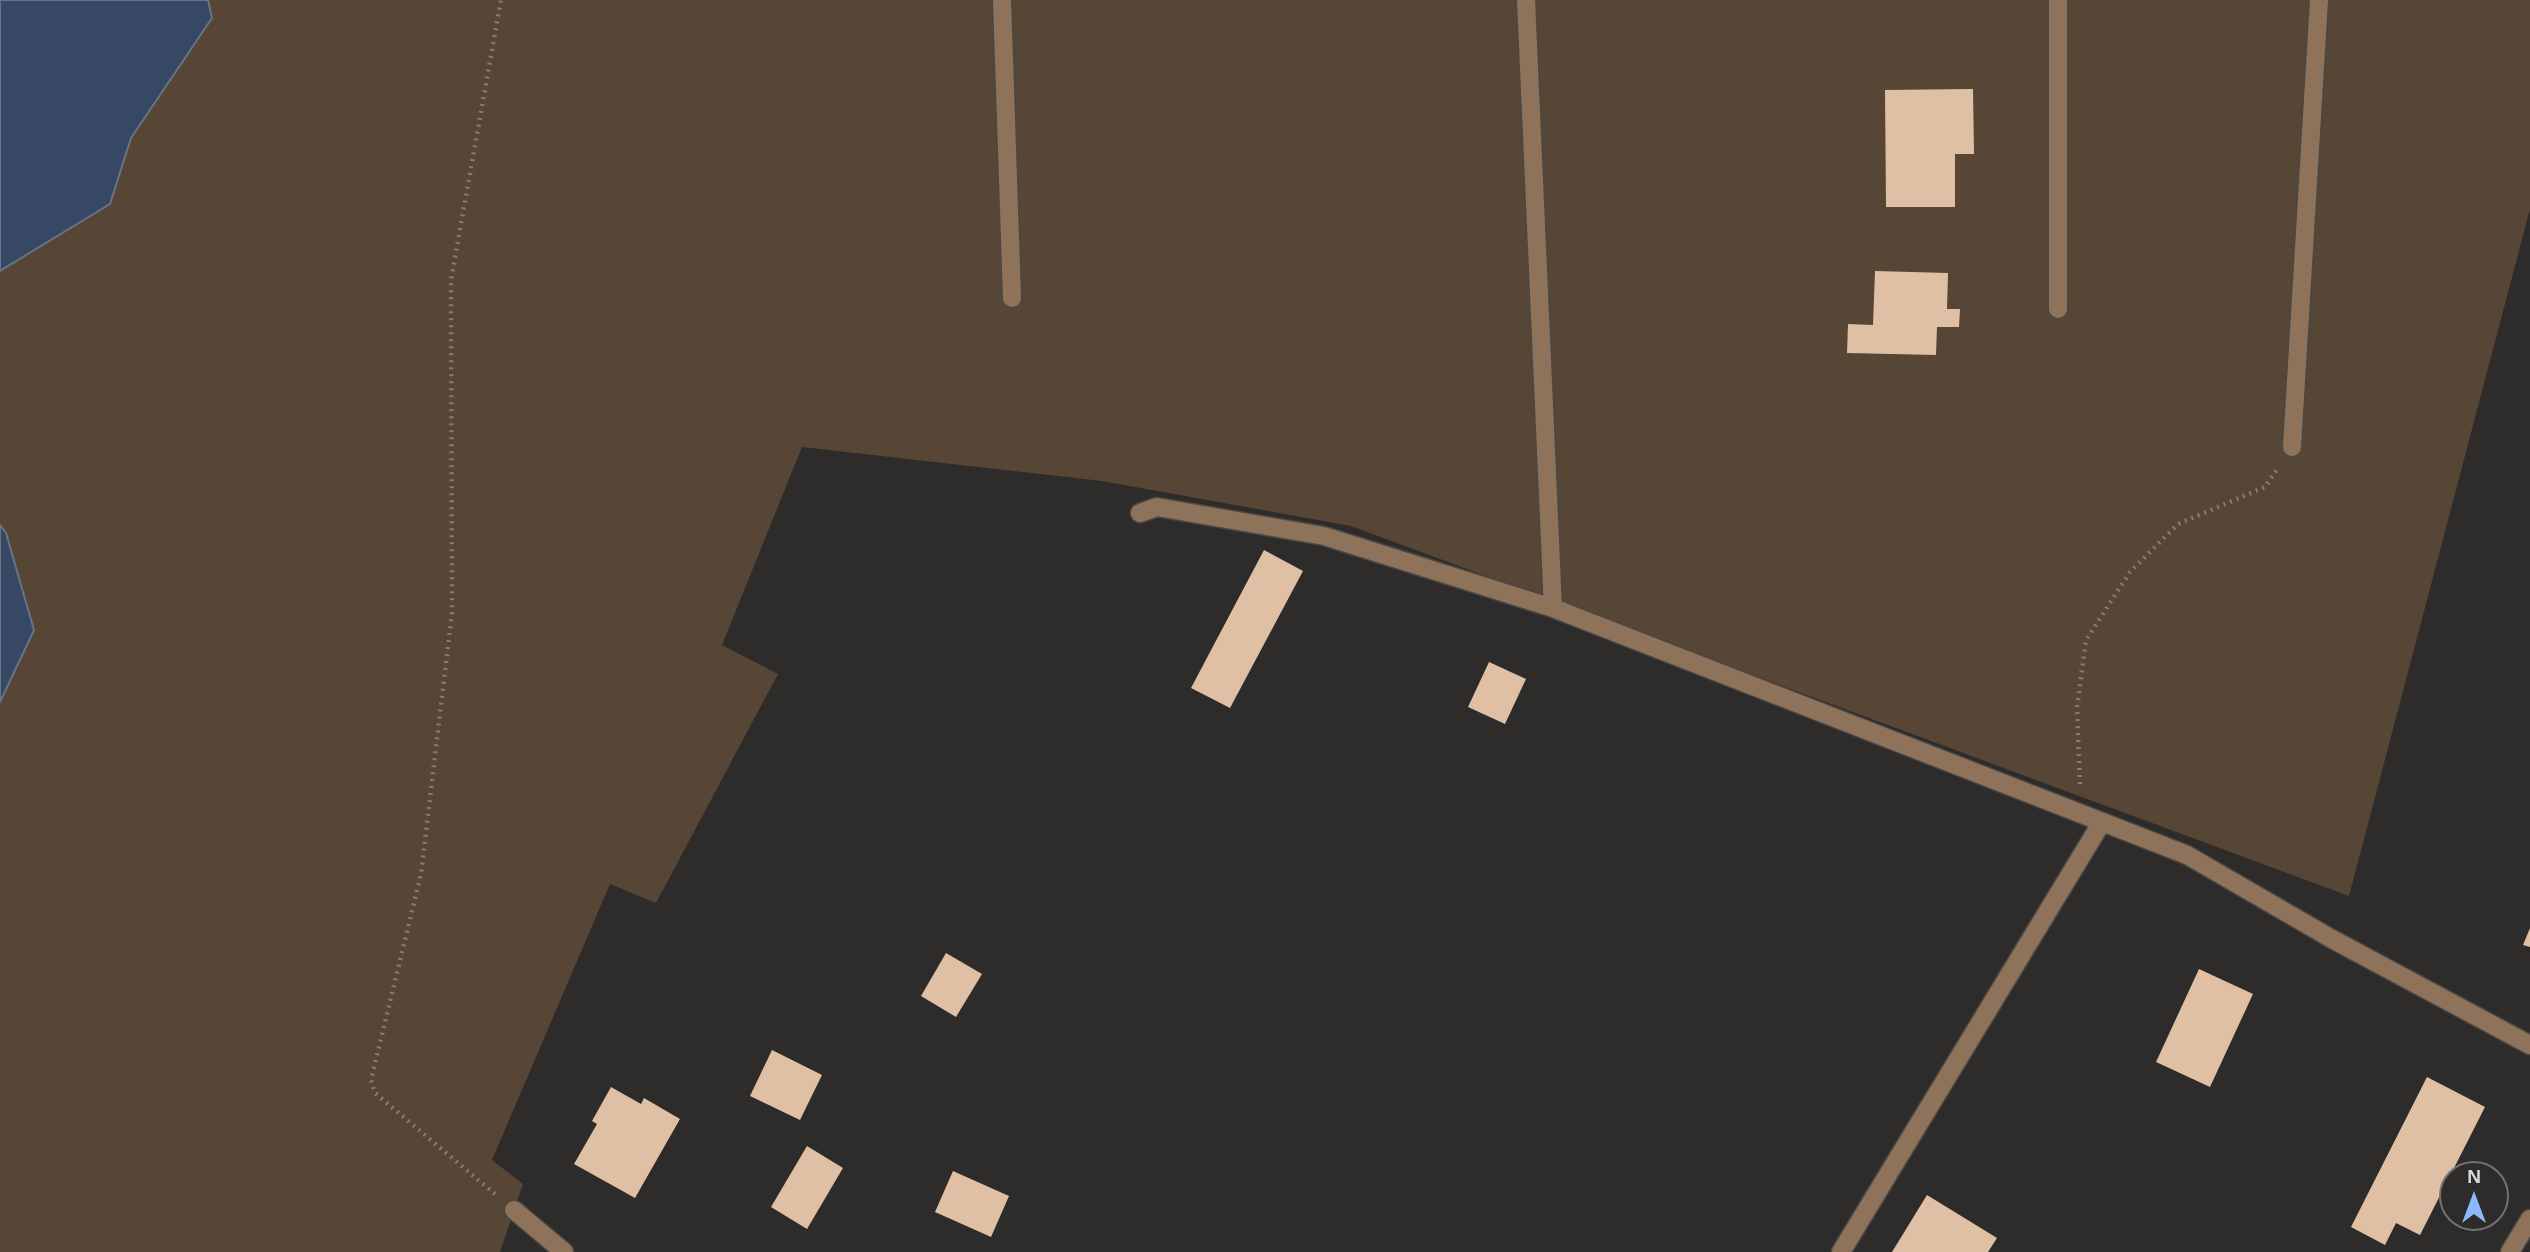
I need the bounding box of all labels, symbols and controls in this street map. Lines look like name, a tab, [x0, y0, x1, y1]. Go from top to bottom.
north arrow	[2439, 1161, 2509, 1231]
text: N	[2467, 1166, 2481, 1187]

